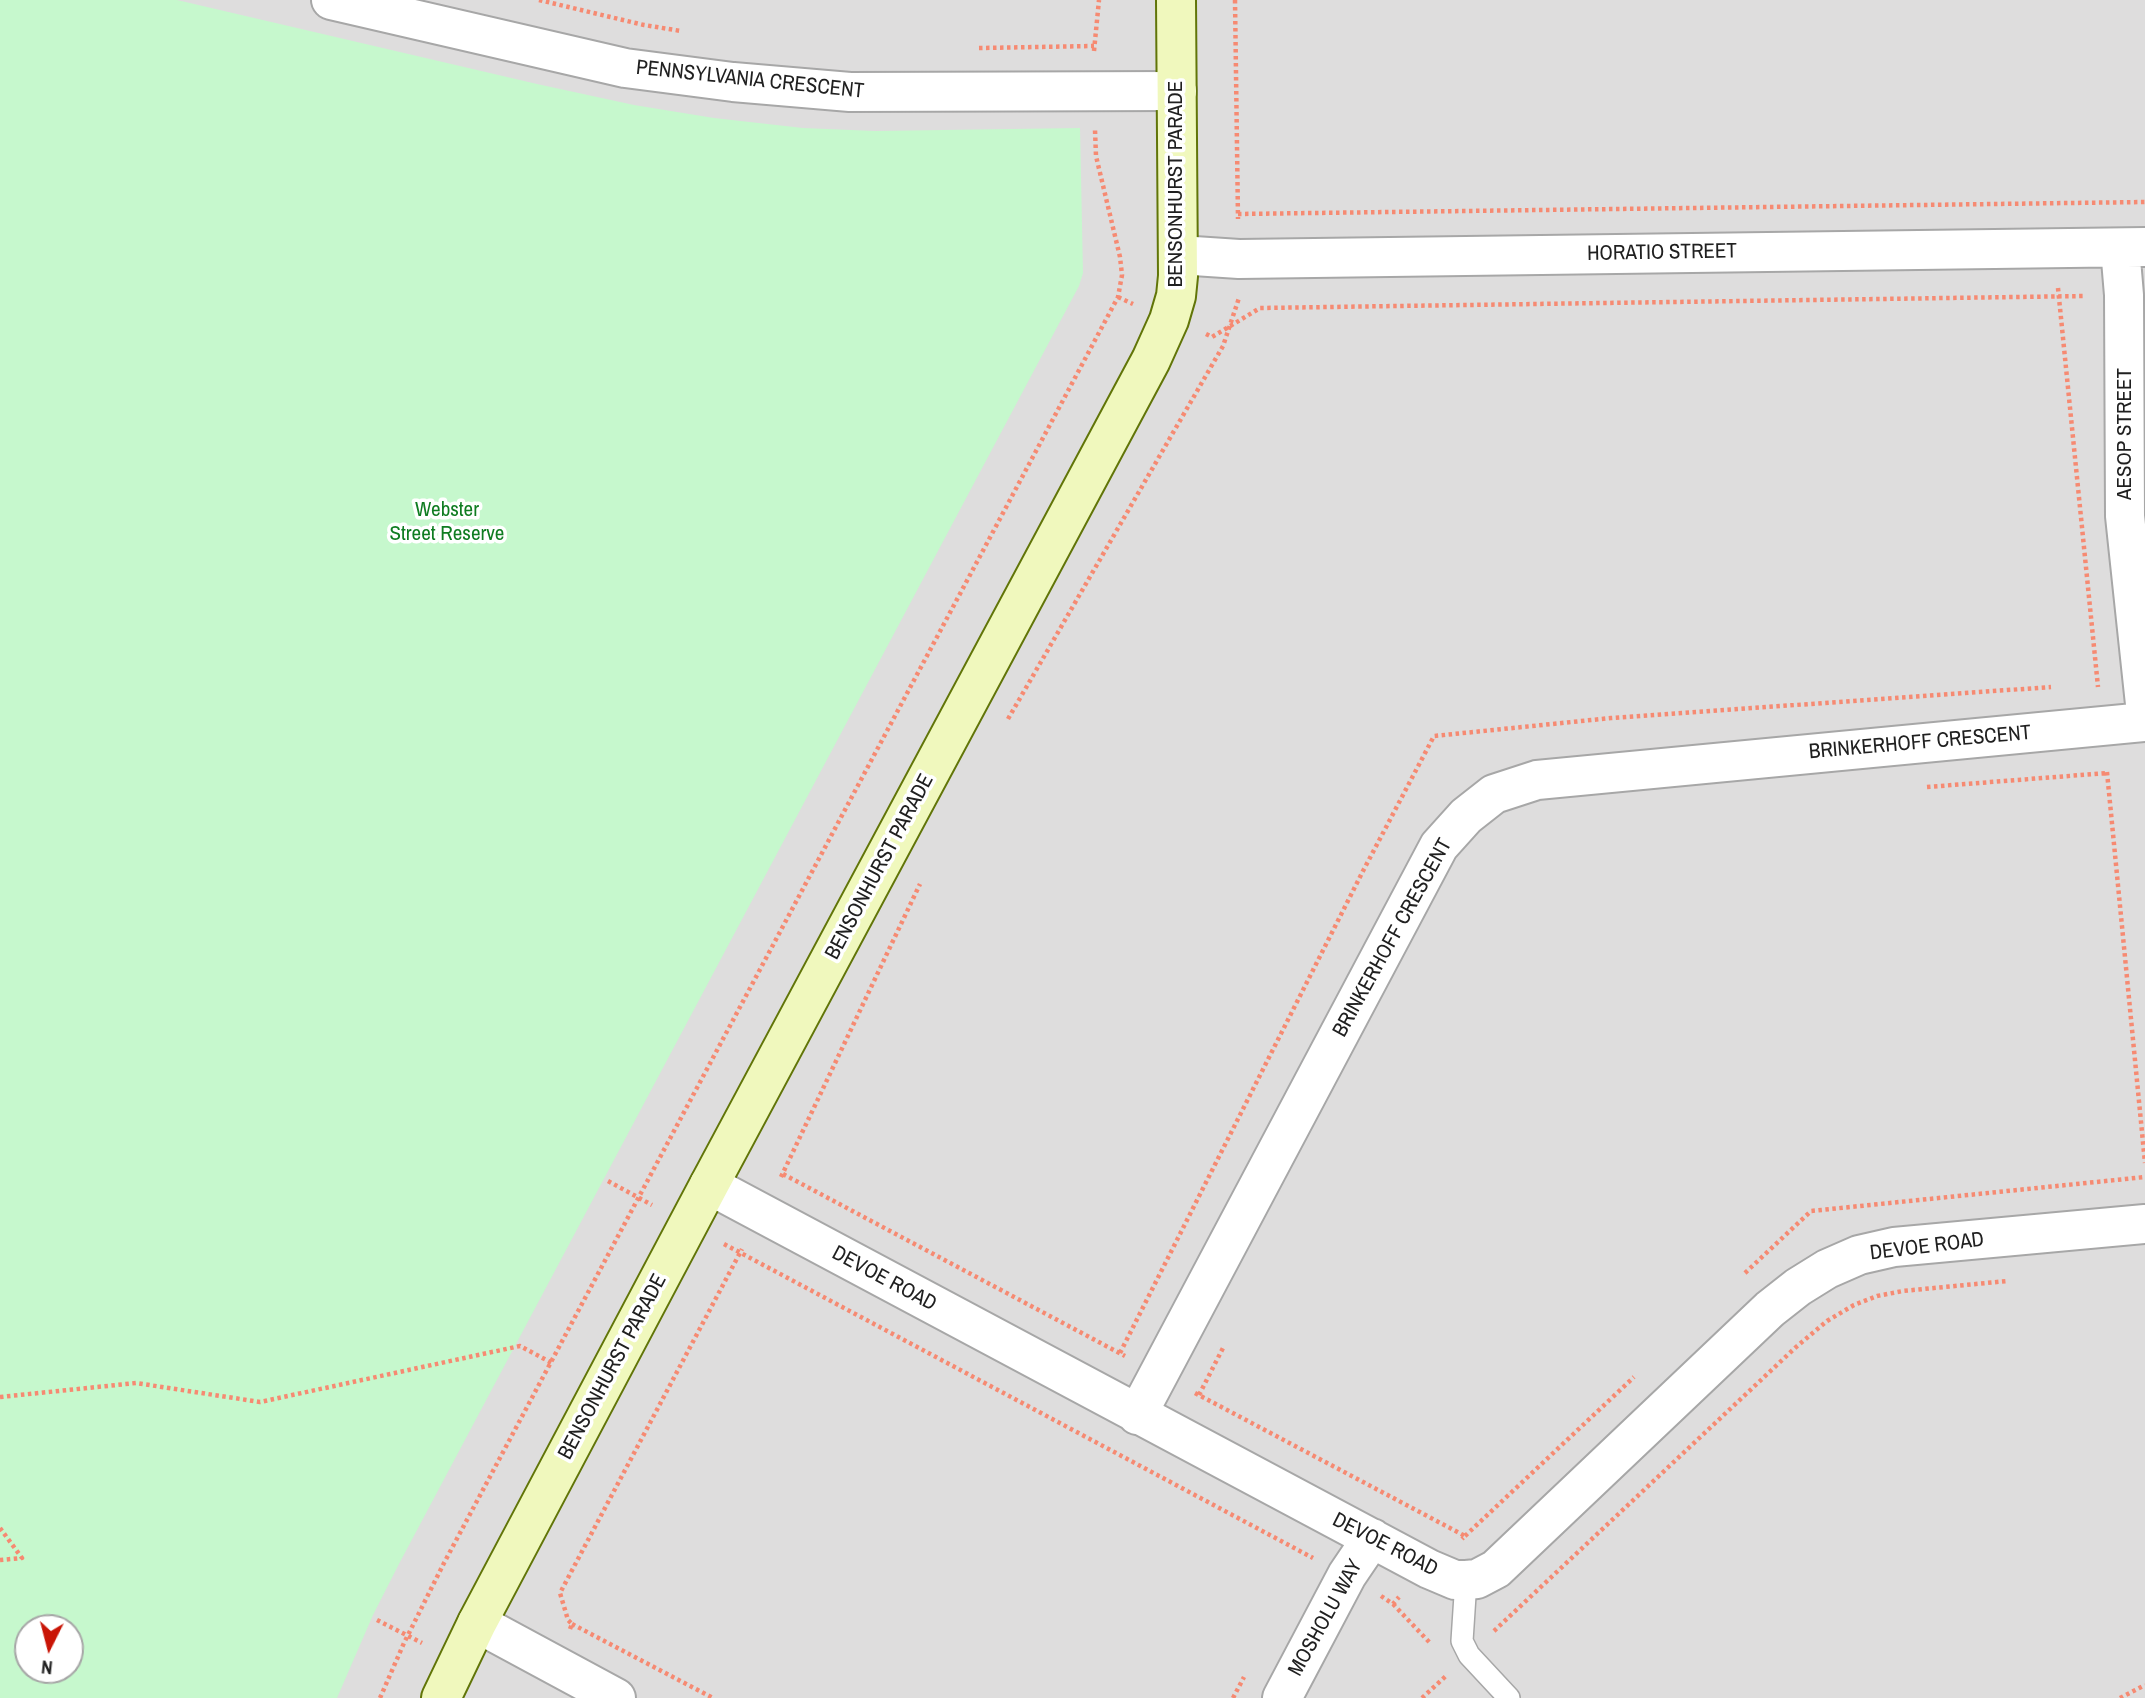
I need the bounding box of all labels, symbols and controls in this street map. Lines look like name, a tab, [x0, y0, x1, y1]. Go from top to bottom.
street label: PENNSYLVANIA CRESCENT	[635, 55, 865, 105]
street label: BENSONHURST PARADE	[1163, 81, 1189, 287]
street label: HORATIO STREET	[1587, 239, 1737, 267]
street label: AESOP STREET	[2112, 368, 2138, 500]
park label: Webster Street Reserve	[390, 497, 504, 547]
street label: BRINKERHOFF CRESCENT	[1808, 721, 2032, 765]
street label: BENSONHURST PARADE	[820, 770, 940, 964]
street label: BRINKERHOFF CRESCENT	[1328, 834, 1458, 1042]
street label: DEVOE ROAD	[1868, 1227, 1986, 1267]
street label: DEVOE ROAD	[827, 1241, 941, 1317]
street label: BENSONHURST PARADE	[553, 1270, 673, 1464]
street label: DEVOE ROAD	[1328, 1508, 1442, 1582]
street label: MOSHOLU WAY	[1284, 1555, 1368, 1681]
north arrow	[14, 1614, 84, 1684]
text: N	[40, 1654, 54, 1681]

